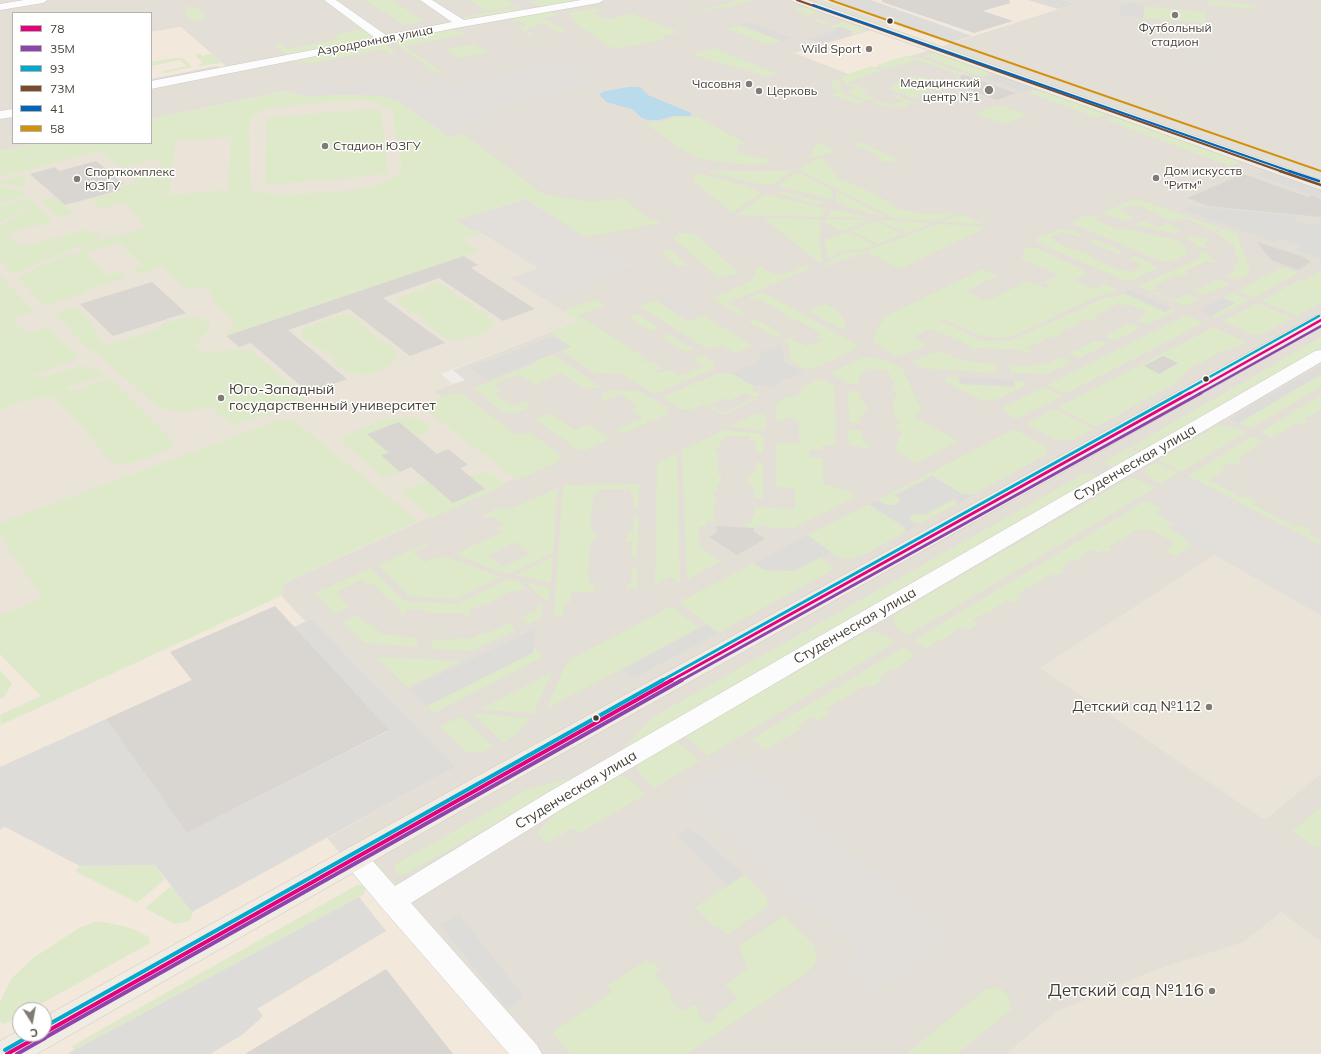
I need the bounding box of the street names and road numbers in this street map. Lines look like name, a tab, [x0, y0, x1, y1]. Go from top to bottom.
street label: Аэродромная улица	[316, 23, 434, 59]
street label: Студенческая улица	[1071, 421, 1199, 505]
street label: Студенческая улица	[791, 584, 919, 668]
street label: Студенческая улица	[512, 747, 640, 833]

